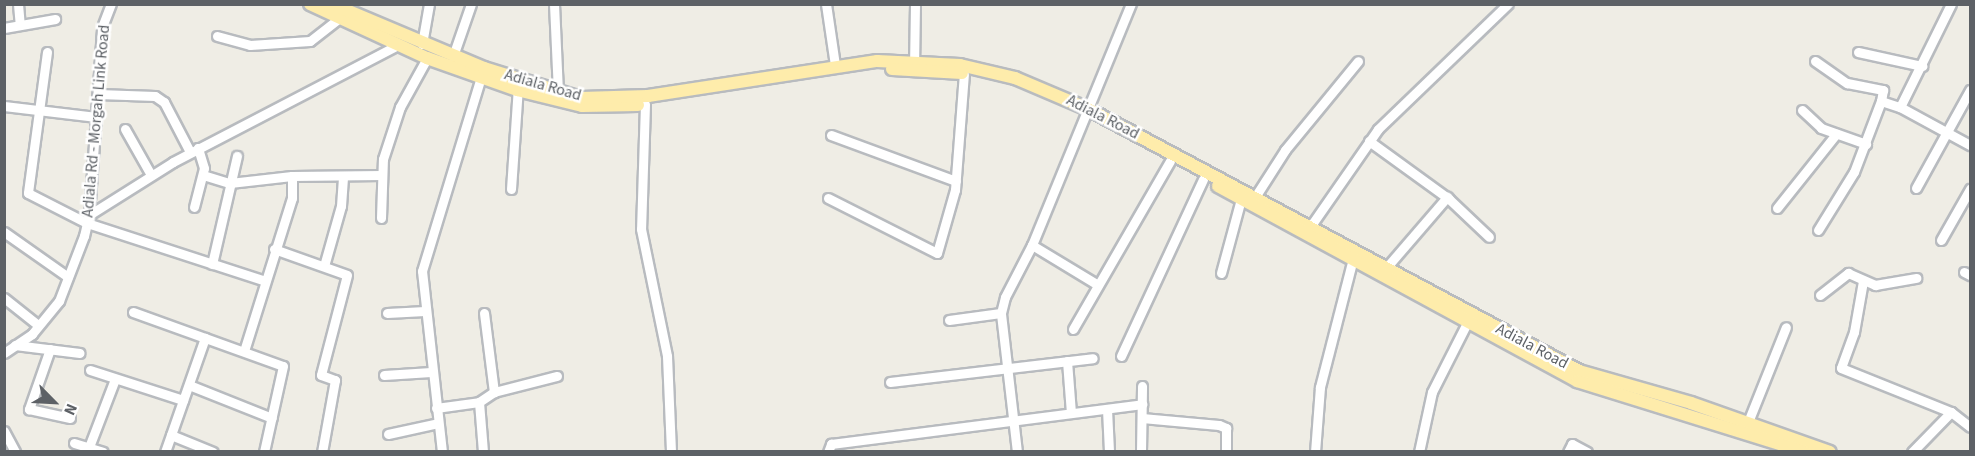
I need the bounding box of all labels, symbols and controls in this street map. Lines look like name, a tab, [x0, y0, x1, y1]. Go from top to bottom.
street label: Adiala Rd - Morgah Link Road	[78, 24, 114, 218]
street label: Adiala Road	[502, 65, 584, 105]
street label: Adiala Road	[1063, 90, 1143, 144]
street label: Adiala Road	[1493, 319, 1571, 373]
north arrow	[24, 372, 84, 432]
text: N	[58, 400, 83, 419]

